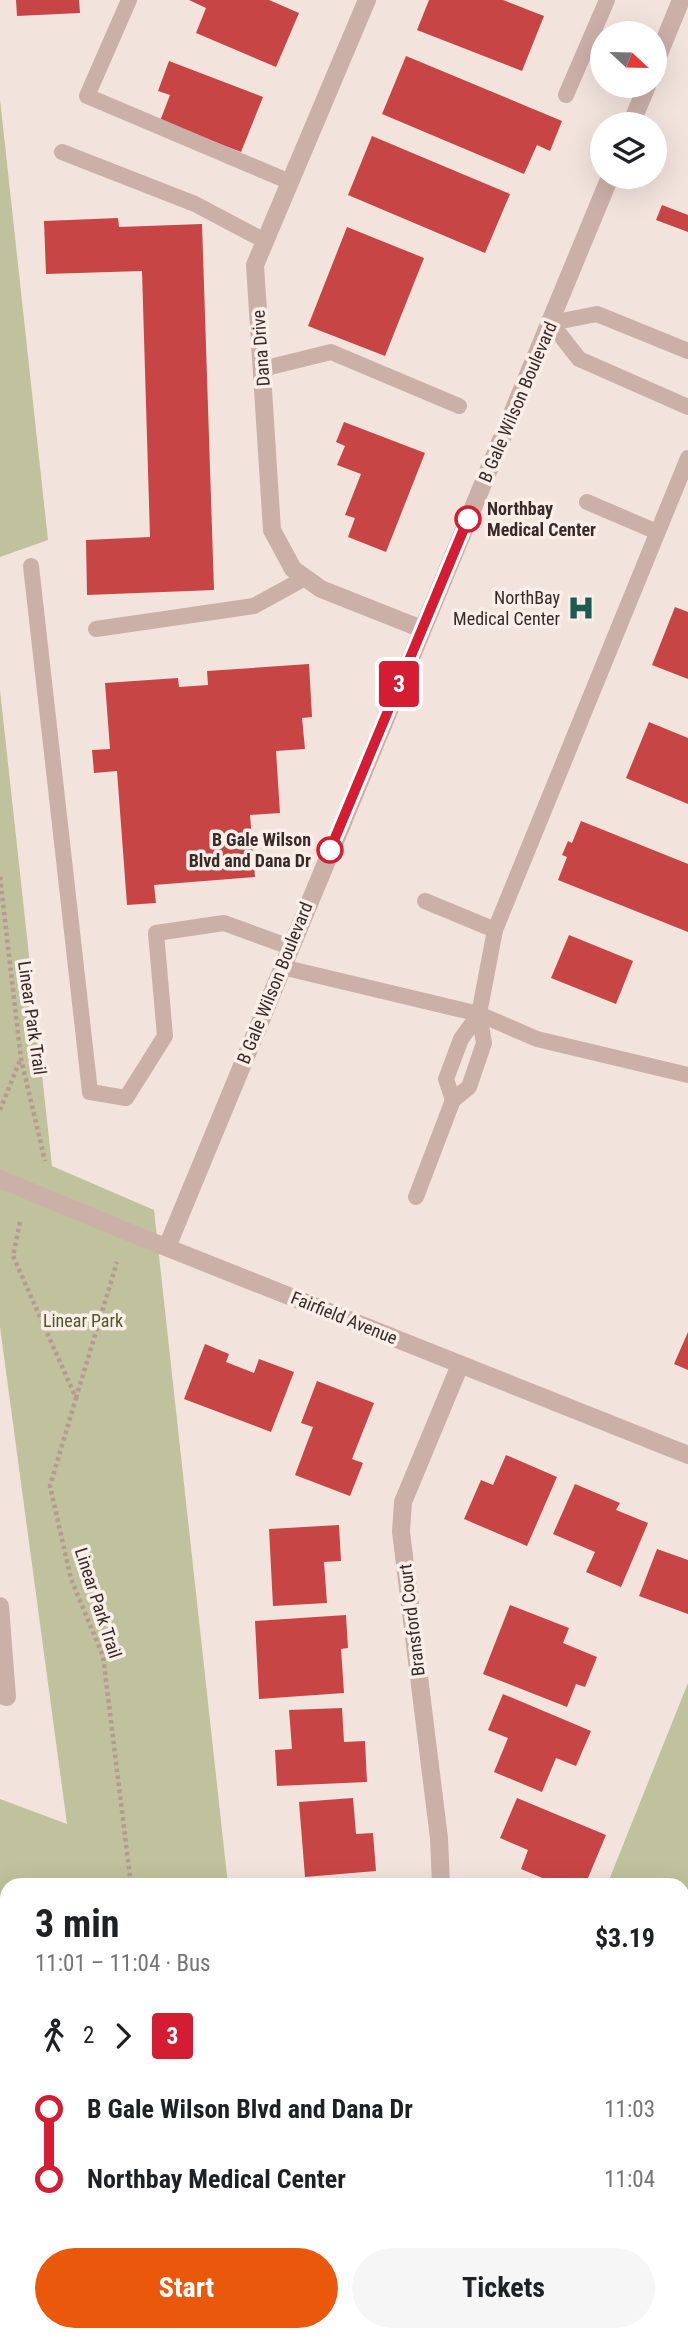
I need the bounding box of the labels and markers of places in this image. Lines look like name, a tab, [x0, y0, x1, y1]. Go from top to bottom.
place label: Northbay Medical Center	[487, 498, 596, 540]
marker: Northbay Medical Center	[455, 506, 481, 532]
place label: NorthBay Medical Center	[453, 587, 561, 629]
hospital icon: NorthBay Medical Center	[566, 593, 596, 623]
place label: B Gale Wilson Blvd and Dana Dr	[189, 829, 311, 871]
marker: B Gale Wilson Blvd and Dana Dr	[317, 837, 343, 863]

